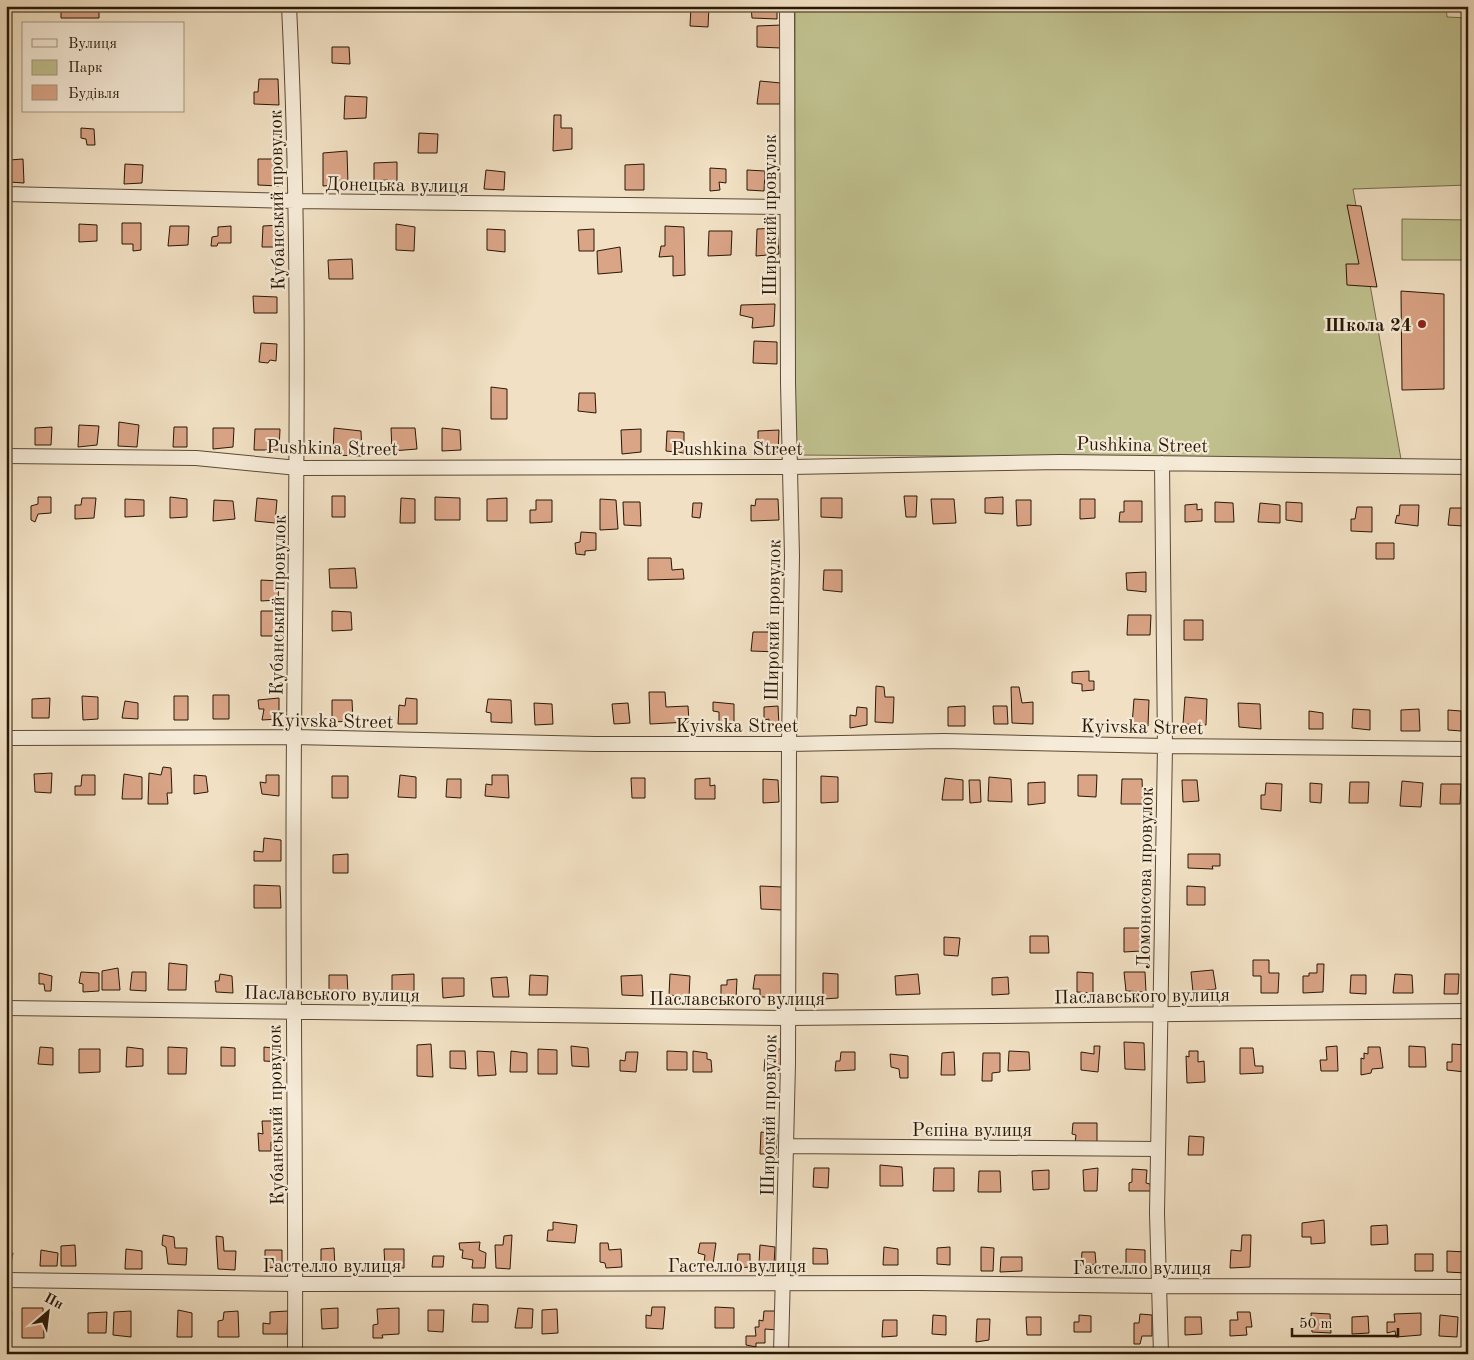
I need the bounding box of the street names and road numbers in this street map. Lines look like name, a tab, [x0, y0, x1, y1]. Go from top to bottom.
street label: Кубанський провулок	[267, 109, 290, 291]
street label: Широкий провулок	[762, 134, 781, 296]
street label: Донецька вулиця	[325, 176, 469, 197]
street label: Pushkina Street	[1076, 436, 1208, 457]
street label: Pushkina Street	[266, 439, 398, 460]
street label: Pushkina Street	[671, 441, 803, 460]
street label: Кубанський провулок	[268, 514, 291, 696]
street label: Широкий провулок	[764, 538, 785, 701]
street label: Kyivska Street	[270, 712, 394, 733]
street label: Kyivska Street	[676, 718, 798, 737]
street label: Kyivska Street	[1080, 718, 1204, 739]
street label: Ломоносова провулок	[1135, 786, 1158, 969]
street label: Паславського вулиця	[244, 984, 420, 1007]
street label: Паславського вулиця	[1054, 986, 1230, 1009]
street label: Паславського вулиця	[649, 991, 825, 1010]
street label: Кубанський провулок	[266, 1024, 289, 1206]
street label: Широкий провулок	[760, 1033, 781, 1196]
street label: Рєпіна вулиця	[912, 1122, 1032, 1141]
street label: Гастелло вулиця	[263, 1258, 402, 1277]
street label: Гастелло вулиця	[668, 1258, 807, 1277]
street label: Гастелло вулиця	[1073, 1260, 1212, 1279]

